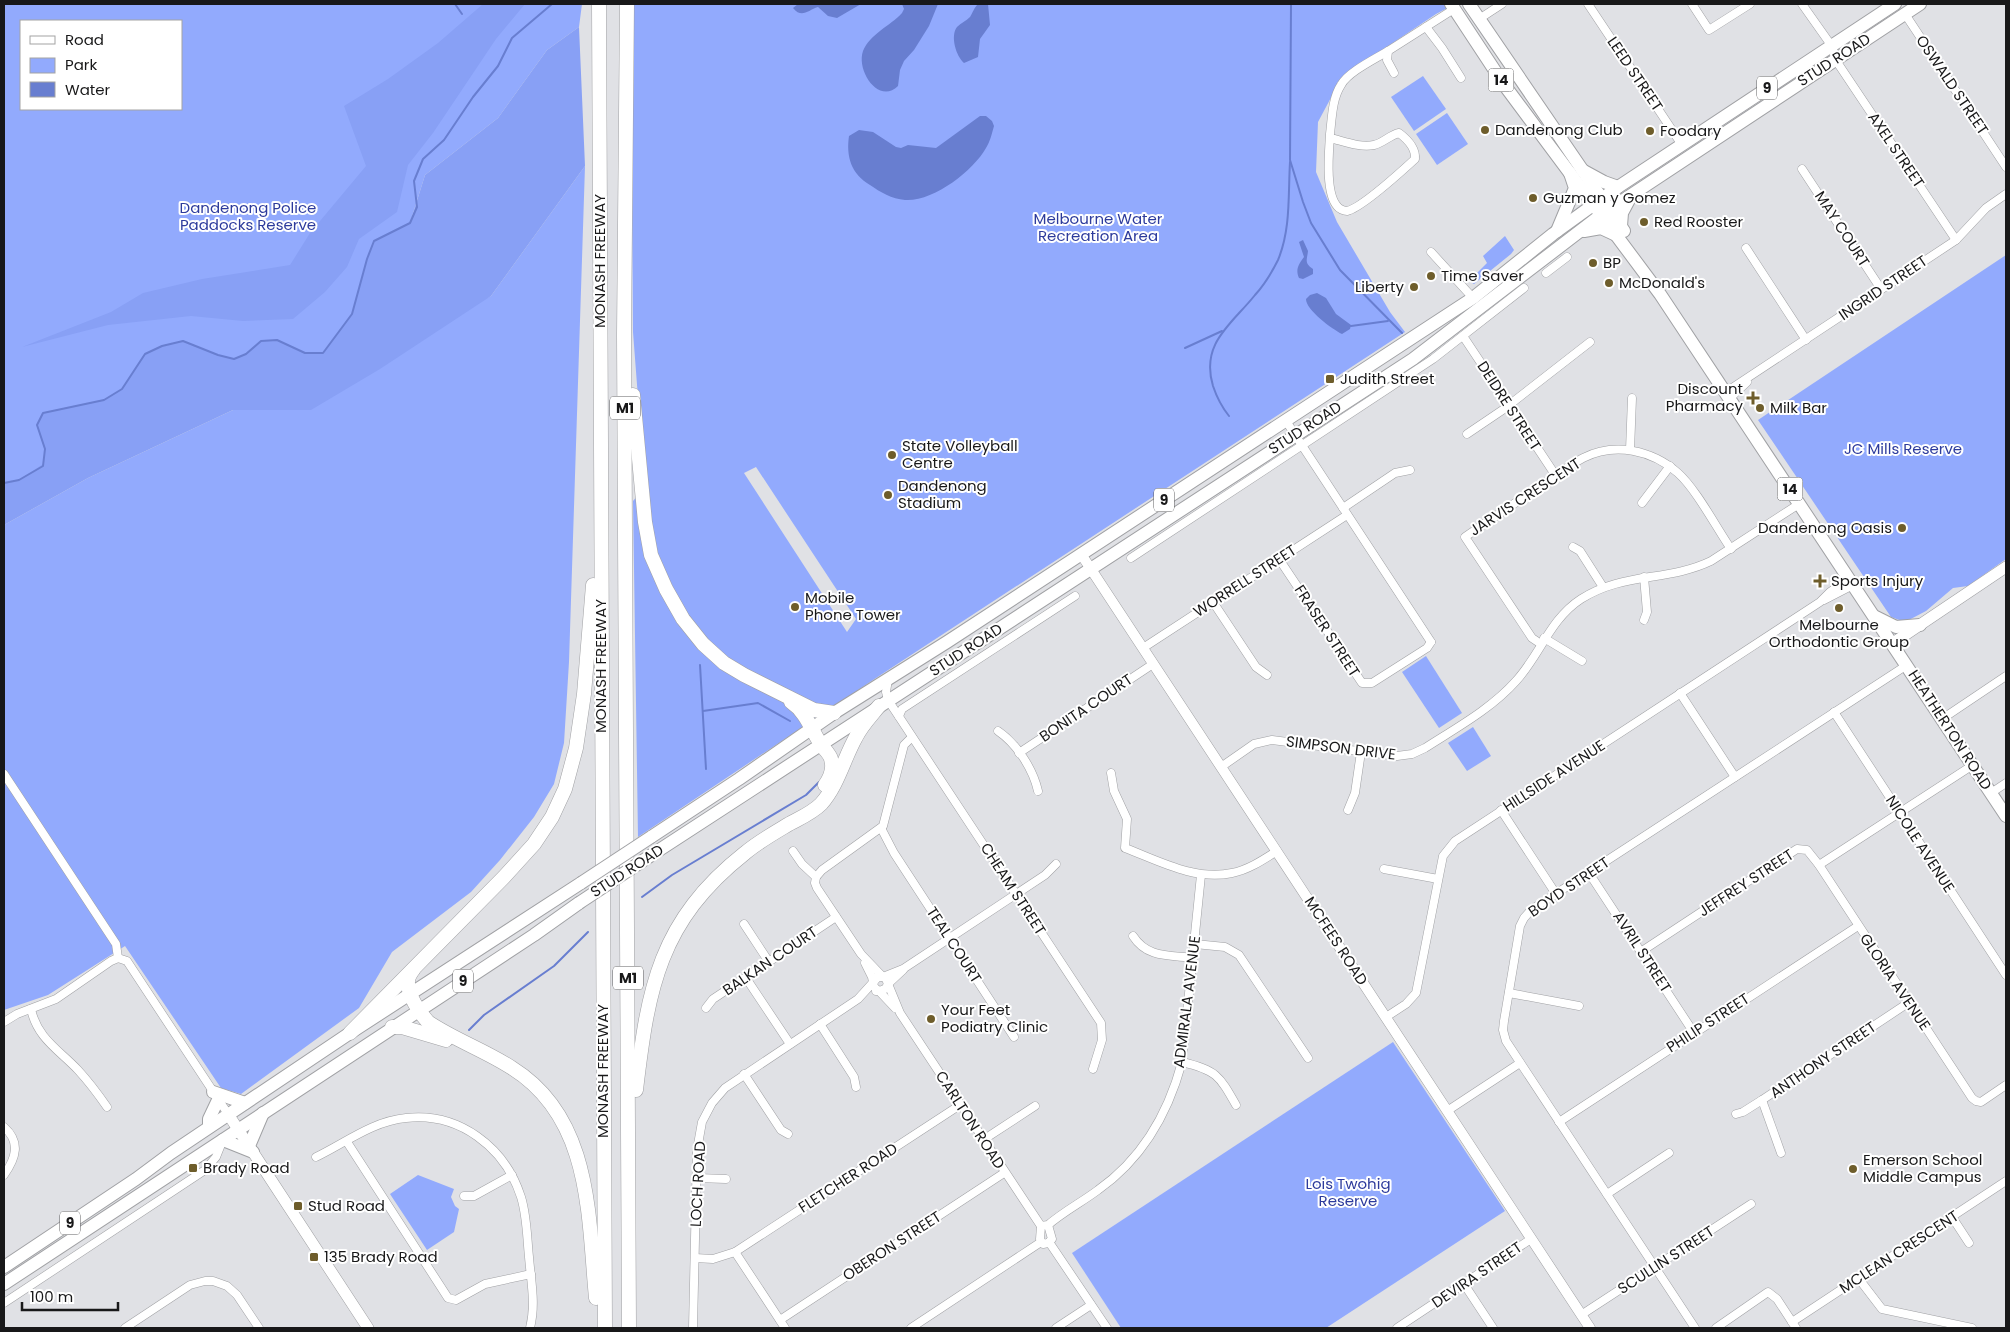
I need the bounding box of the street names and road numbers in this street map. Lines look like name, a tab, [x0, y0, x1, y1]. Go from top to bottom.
street label: STUD ROAD	[1793, 28, 1874, 91]
street label: OSWALD STREET	[1911, 31, 1994, 139]
street label: LEED STREET	[1603, 32, 1668, 115]
road number: 14	[1488, 68, 1514, 92]
road number: 9	[1757, 76, 1777, 100]
street label: AXEL STREET	[1863, 108, 1929, 192]
street label: MAY COURT	[1810, 187, 1875, 271]
street label: MONASH FREEWAY	[589, 194, 610, 328]
street label: INGRID STREET	[1834, 250, 1931, 325]
street label: DEIDRE STREET	[1473, 357, 1546, 455]
road number: M1	[610, 396, 640, 419]
street label: STUD ROAD	[1264, 396, 1345, 459]
street label: JARVIS CRESCENT	[1465, 453, 1585, 541]
road number: 14	[1778, 478, 1802, 500]
road number: 9	[1154, 488, 1174, 512]
street label: WORRELL STREET	[1189, 539, 1300, 622]
street label: FRASER STREET	[1290, 581, 1365, 681]
street label: MONASH FREEWAY	[590, 599, 611, 733]
street label: STUD ROAD	[925, 618, 1006, 681]
street label: HEATHERTON ROAD	[1904, 665, 1997, 794]
street label: BONITA COURT	[1035, 669, 1136, 747]
street label: SIMPSON DRIVE	[1285, 730, 1397, 765]
street label: HILLSIDE AVENUE	[1498, 735, 1609, 817]
street label: NICOLE AVENUE	[1881, 791, 1960, 896]
street label: CHEAM STREET	[976, 838, 1051, 939]
street label: STUD ROAD	[586, 839, 667, 902]
street label: JEFFREY STREET	[1694, 844, 1798, 921]
street label: BOYD STREET	[1524, 852, 1614, 922]
street label: MCFEES ROAD	[1300, 892, 1373, 989]
street label: TEAL COURT	[922, 902, 987, 987]
street label: AVRIL STREET	[1608, 907, 1677, 996]
street label: BALKAN COURT	[718, 921, 821, 1000]
street label: GLORIA AVENUE	[1855, 929, 1936, 1035]
street label: ADMIRALA AVENUE	[1168, 934, 1205, 1069]
road number: M1	[613, 966, 643, 990]
road number: 9	[453, 969, 473, 992]
street label: PHILIP STREET	[1662, 988, 1753, 1057]
street label: MONASH FREEWAY	[592, 1004, 613, 1138]
street label: ANTHONY STREET	[1766, 1016, 1880, 1103]
street label: CARLTON ROAD	[931, 1066, 1010, 1173]
street label: FLETCHER ROAD	[794, 1138, 901, 1218]
street label: LOCH ROAD	[685, 1141, 710, 1227]
street label: MCLEAN CRESCENT	[1835, 1205, 1963, 1298]
street label: OBERON STREET	[838, 1206, 945, 1285]
road number: 9	[60, 1212, 80, 1234]
street label: SCULLIN STREET	[1613, 1220, 1718, 1299]
street label: DEVIRA STREET	[1427, 1237, 1526, 1313]

